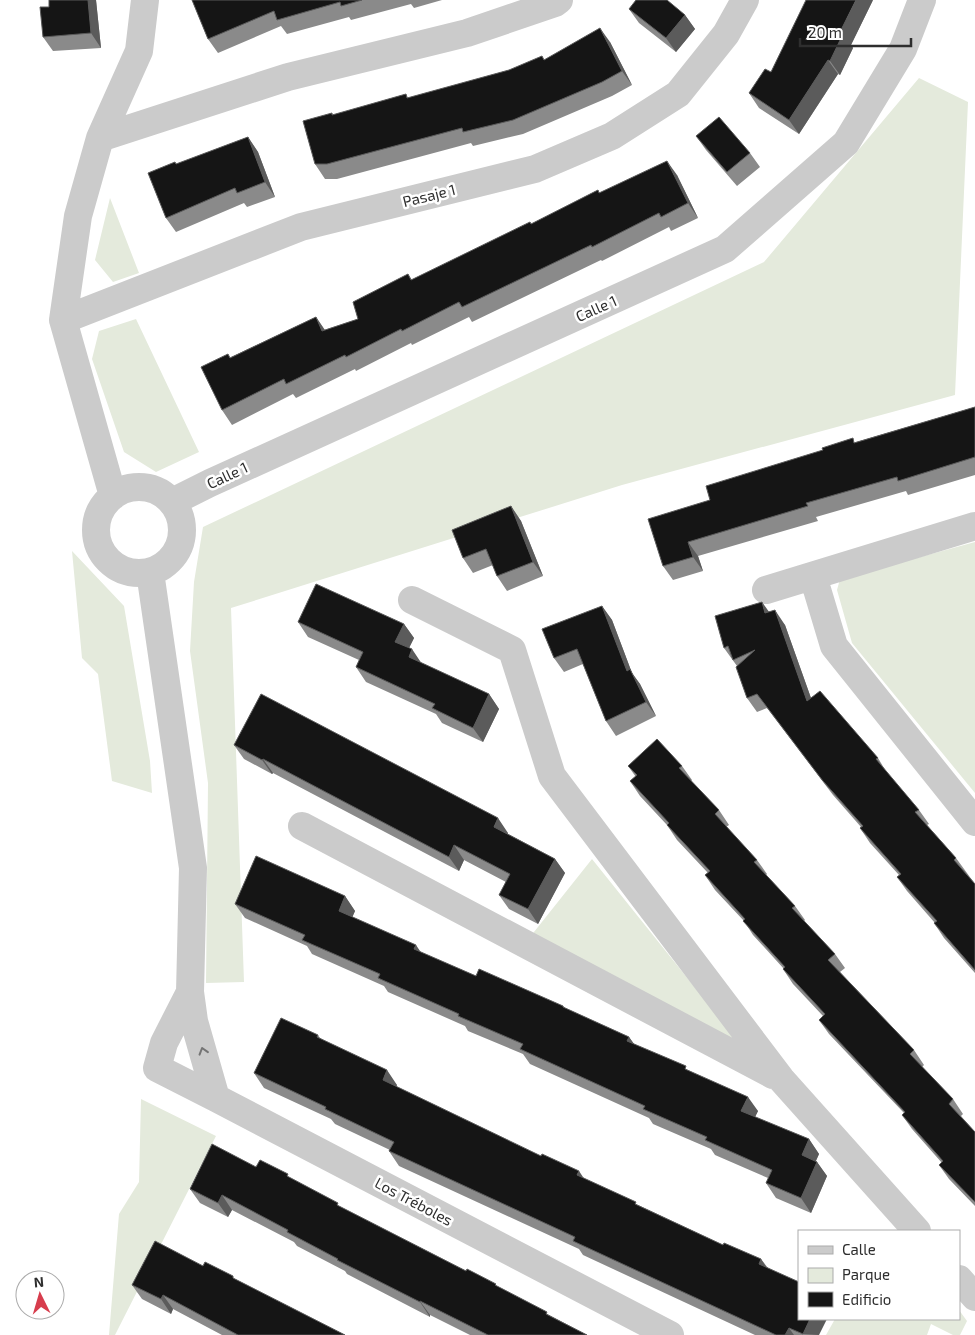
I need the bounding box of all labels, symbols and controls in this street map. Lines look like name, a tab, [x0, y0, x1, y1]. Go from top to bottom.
scale bar	[800, 15, 911, 47]
text: 20 m	[808, 23, 842, 41]
street label: Pasaje 1	[401, 180, 458, 211]
street label: Calle 1	[573, 291, 619, 325]
street label: Calle 1	[204, 458, 250, 492]
one-way arrow	[199, 1047, 209, 1056]
street label: Los Tréboles	[372, 1173, 456, 1229]
legend	[798, 1230, 960, 1320]
text: Calle	[842, 1240, 876, 1258]
text: Parque	[842, 1265, 890, 1283]
north arrow	[15, 1270, 65, 1320]
text: N	[33, 1273, 45, 1290]
text: Edificio	[842, 1290, 891, 1308]

